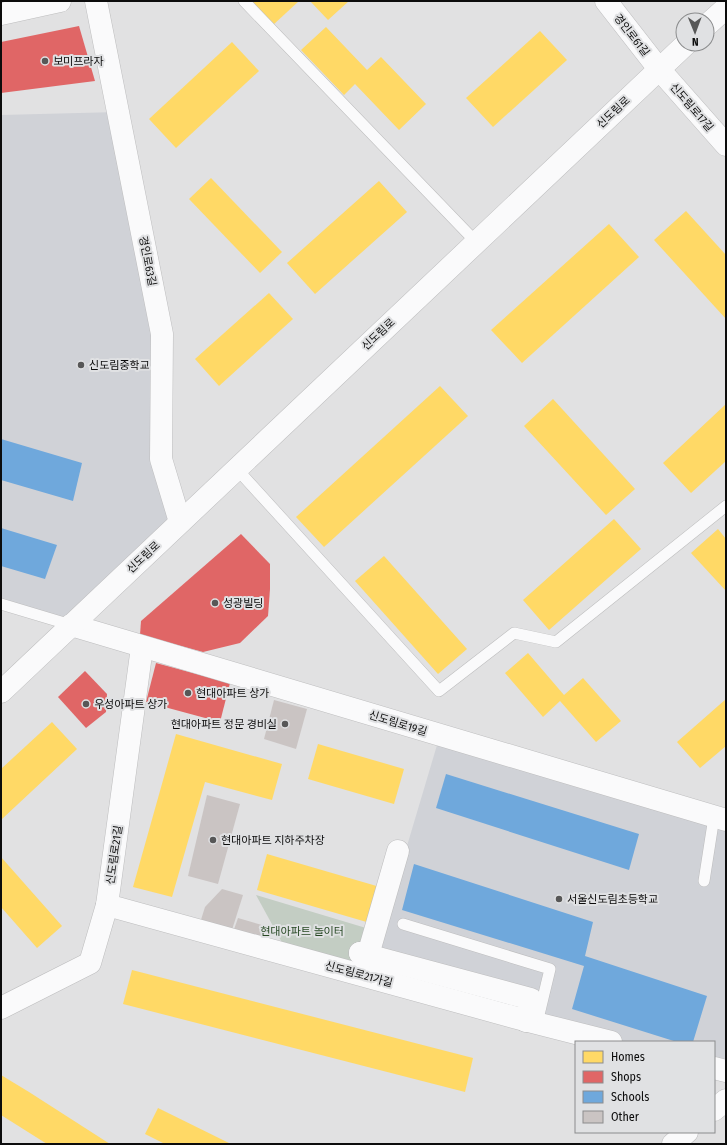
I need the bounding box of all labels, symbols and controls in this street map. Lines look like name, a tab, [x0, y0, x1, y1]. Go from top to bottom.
street label: 경인로61길	[611, 12, 652, 59]
north arrow	[675, 12, 715, 52]
text: N	[692, 35, 699, 48]
place label: 보미프라자	[53, 55, 104, 68]
marker: 보미프라자	[40, 56, 50, 66]
street label: 신도림로17길	[667, 81, 716, 134]
street label: 신도림로	[594, 94, 633, 131]
street label: 경인로63길	[136, 235, 159, 287]
street label: 신도림로	[359, 316, 398, 353]
place label: 신도림중학교	[89, 359, 150, 372]
marker: 신도림중학교	[76, 360, 86, 370]
street label: 신도림로	[124, 539, 163, 576]
place label: 성광빌딩	[223, 597, 263, 610]
marker: 성광빌딩	[210, 598, 220, 608]
place label: 현대아파트 상가	[196, 687, 269, 700]
marker: 현대아파트 상가	[183, 688, 193, 698]
place label: 우성아파트 상가	[94, 698, 167, 711]
marker: 우성아파트 상가	[81, 699, 91, 709]
street label: 신도림로19길	[367, 708, 429, 739]
place label: 현대아파트 정문 경비실	[171, 718, 277, 731]
marker: 현대아파트 정문 경비실	[280, 719, 290, 729]
street label: 신도림로21길	[104, 825, 125, 885]
place label: 현대아파트 지하주차장	[221, 834, 325, 847]
marker: 현대아파트 지하주차장	[208, 835, 218, 845]
place label: 서울신도림초등학교	[567, 893, 658, 906]
marker: 서울신도림초등학교	[554, 894, 564, 904]
park label: 현대아파트 놀이터	[260, 925, 344, 938]
street label: 신도림로21가길	[324, 959, 394, 990]
legend	[575, 1041, 715, 1133]
text: Homes	[611, 1050, 645, 1064]
text: Shops	[611, 1070, 641, 1084]
text: Schools	[611, 1090, 649, 1104]
text: Other	[611, 1110, 640, 1124]

